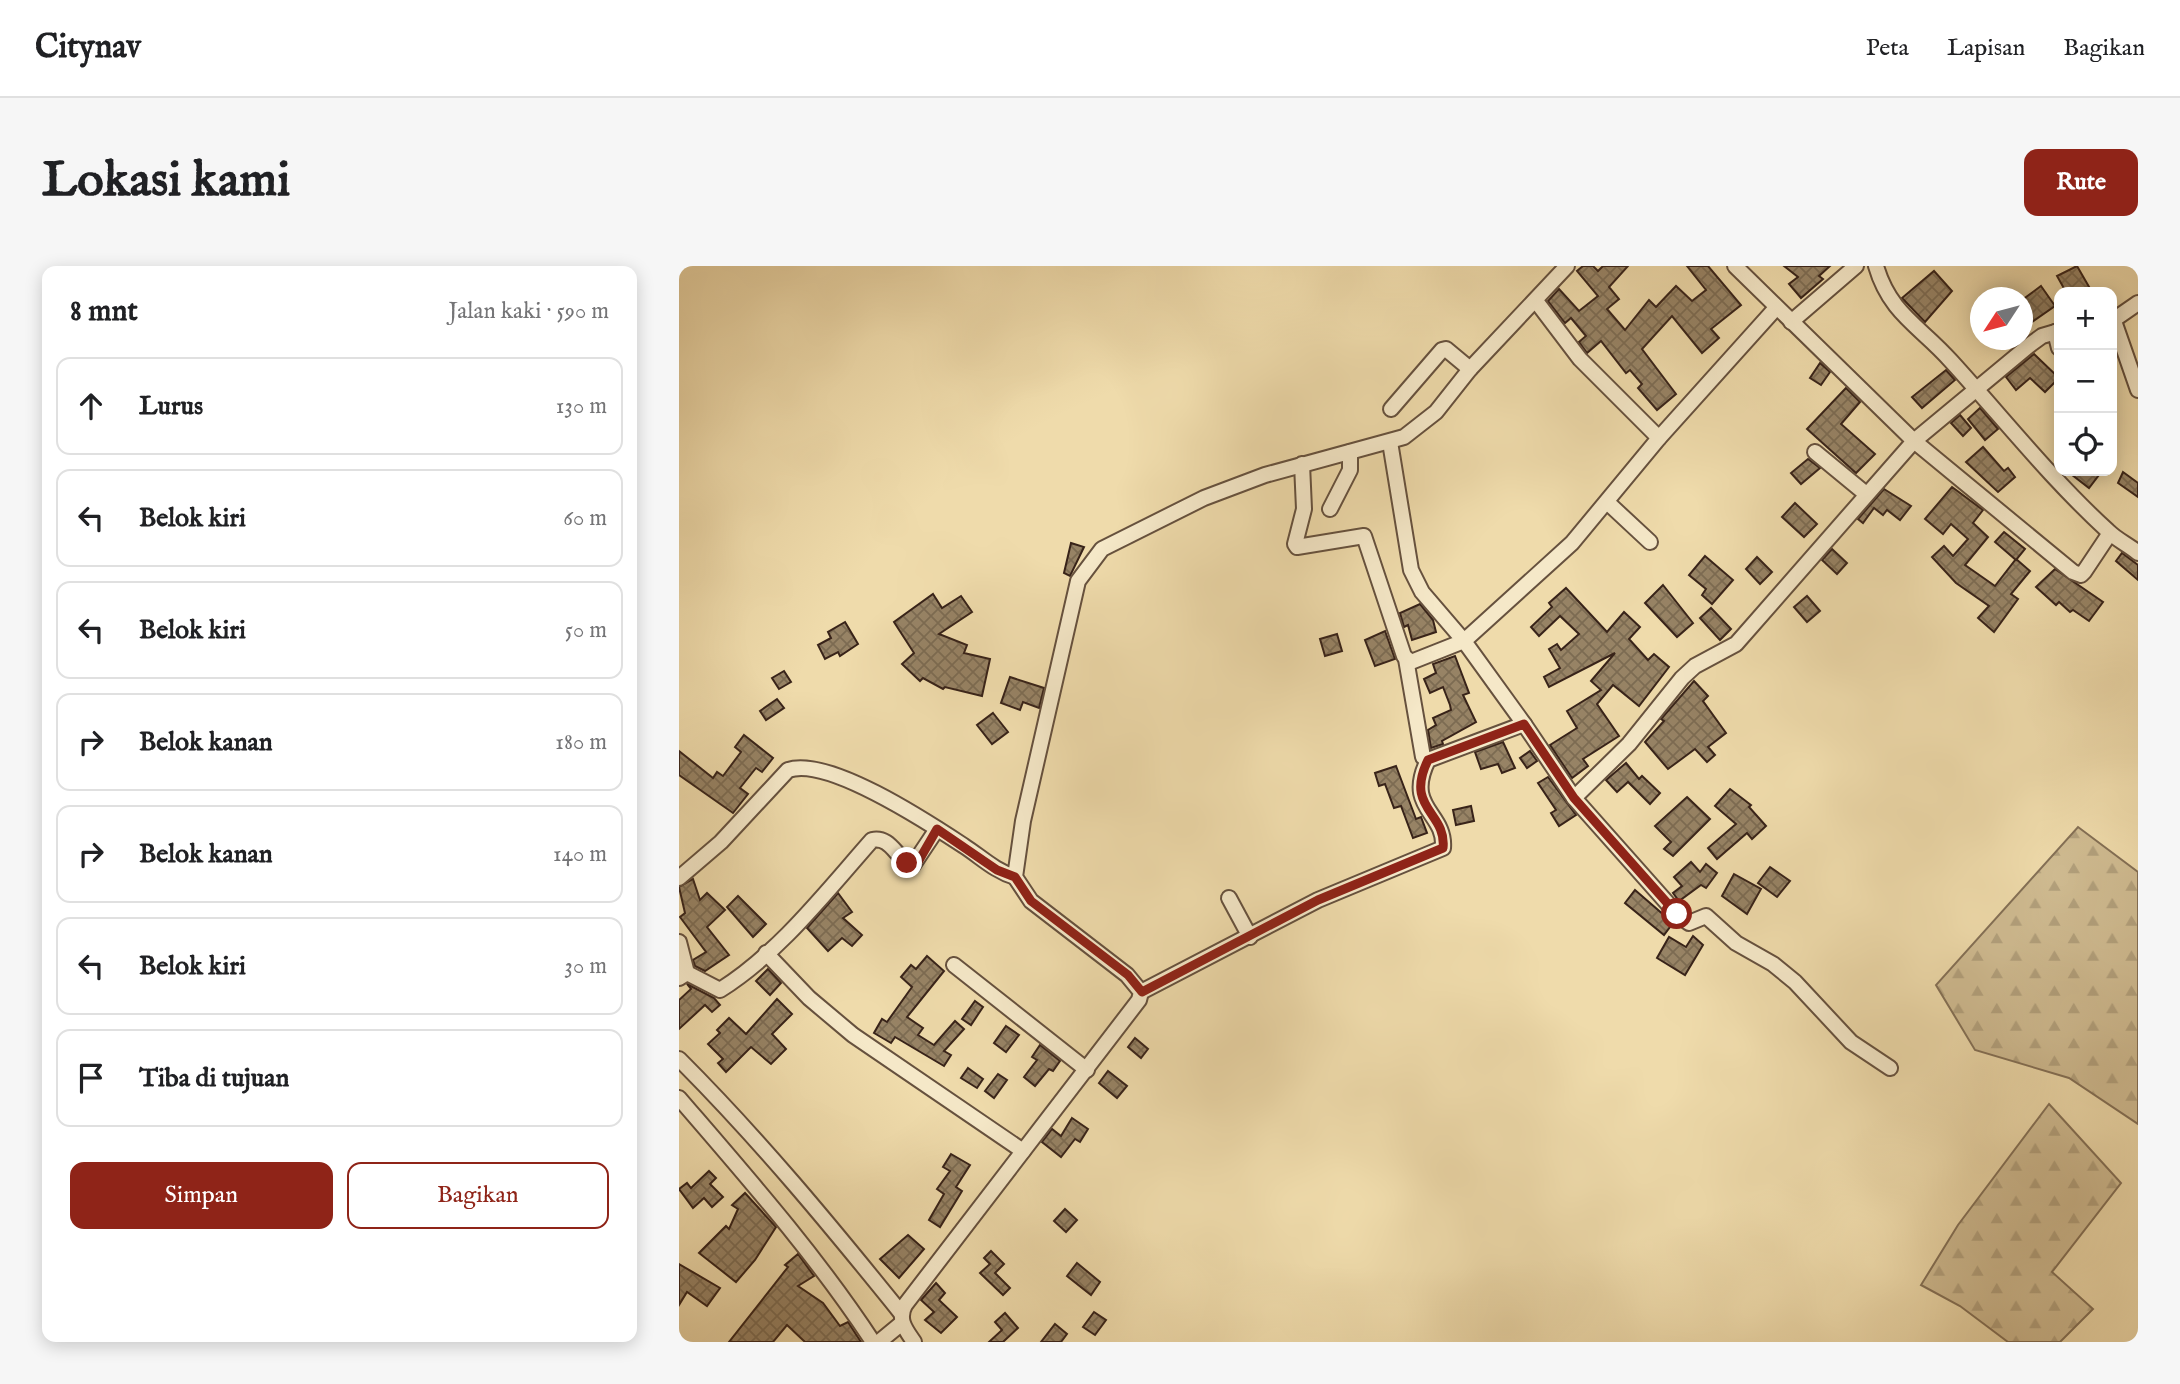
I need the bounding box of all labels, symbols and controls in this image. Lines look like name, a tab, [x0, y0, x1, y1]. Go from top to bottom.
text: Citynav	[35, 27, 141, 69]
text: Peta	[1866, 33, 1909, 64]
text: Lapisan	[1947, 33, 2025, 64]
text: Bagikan	[2063, 33, 2145, 64]
button: Rute	[2024, 149, 2138, 216]
text: Lokasi kami	[42, 151, 290, 213]
north arrow	[1970, 287, 2033, 350]
map controls	[2054, 287, 2117, 476]
button: +	[2054, 287, 2117, 350]
text: 8 mnt	[70, 293, 138, 331]
text: Jalan kaki · 590 m	[448, 297, 609, 326]
button: −	[2054, 350, 2117, 413]
icon: ahead	[72, 387, 110, 425]
text: Lurus	[139, 390, 203, 423]
text: 130 m	[556, 392, 607, 421]
button: locate	[2054, 413, 2117, 476]
icon: left	[72, 499, 110, 537]
text: Belok kiri	[139, 502, 246, 535]
text: 60 m	[563, 504, 607, 533]
icon: left	[72, 611, 110, 649]
text: Belok kiri	[139, 614, 246, 647]
text: 50 m	[565, 616, 607, 645]
icon: right	[72, 723, 110, 761]
text: Belok kanan	[139, 726, 273, 759]
text: 180 m	[555, 728, 607, 757]
icon: right	[72, 835, 110, 873]
text: Belok kanan	[139, 838, 273, 871]
text: 140 m	[553, 840, 607, 869]
route end	[891, 847, 922, 878]
route start	[1661, 898, 1692, 929]
icon: left	[72, 947, 110, 985]
text: Belok kiri	[139, 950, 246, 983]
text: 30 m	[564, 952, 607, 981]
icon: arrive	[72, 1059, 110, 1097]
text: Tiba di tujuan	[139, 1062, 289, 1095]
button: Simpan	[70, 1162, 333, 1229]
button: Bagikan	[347, 1162, 609, 1229]

